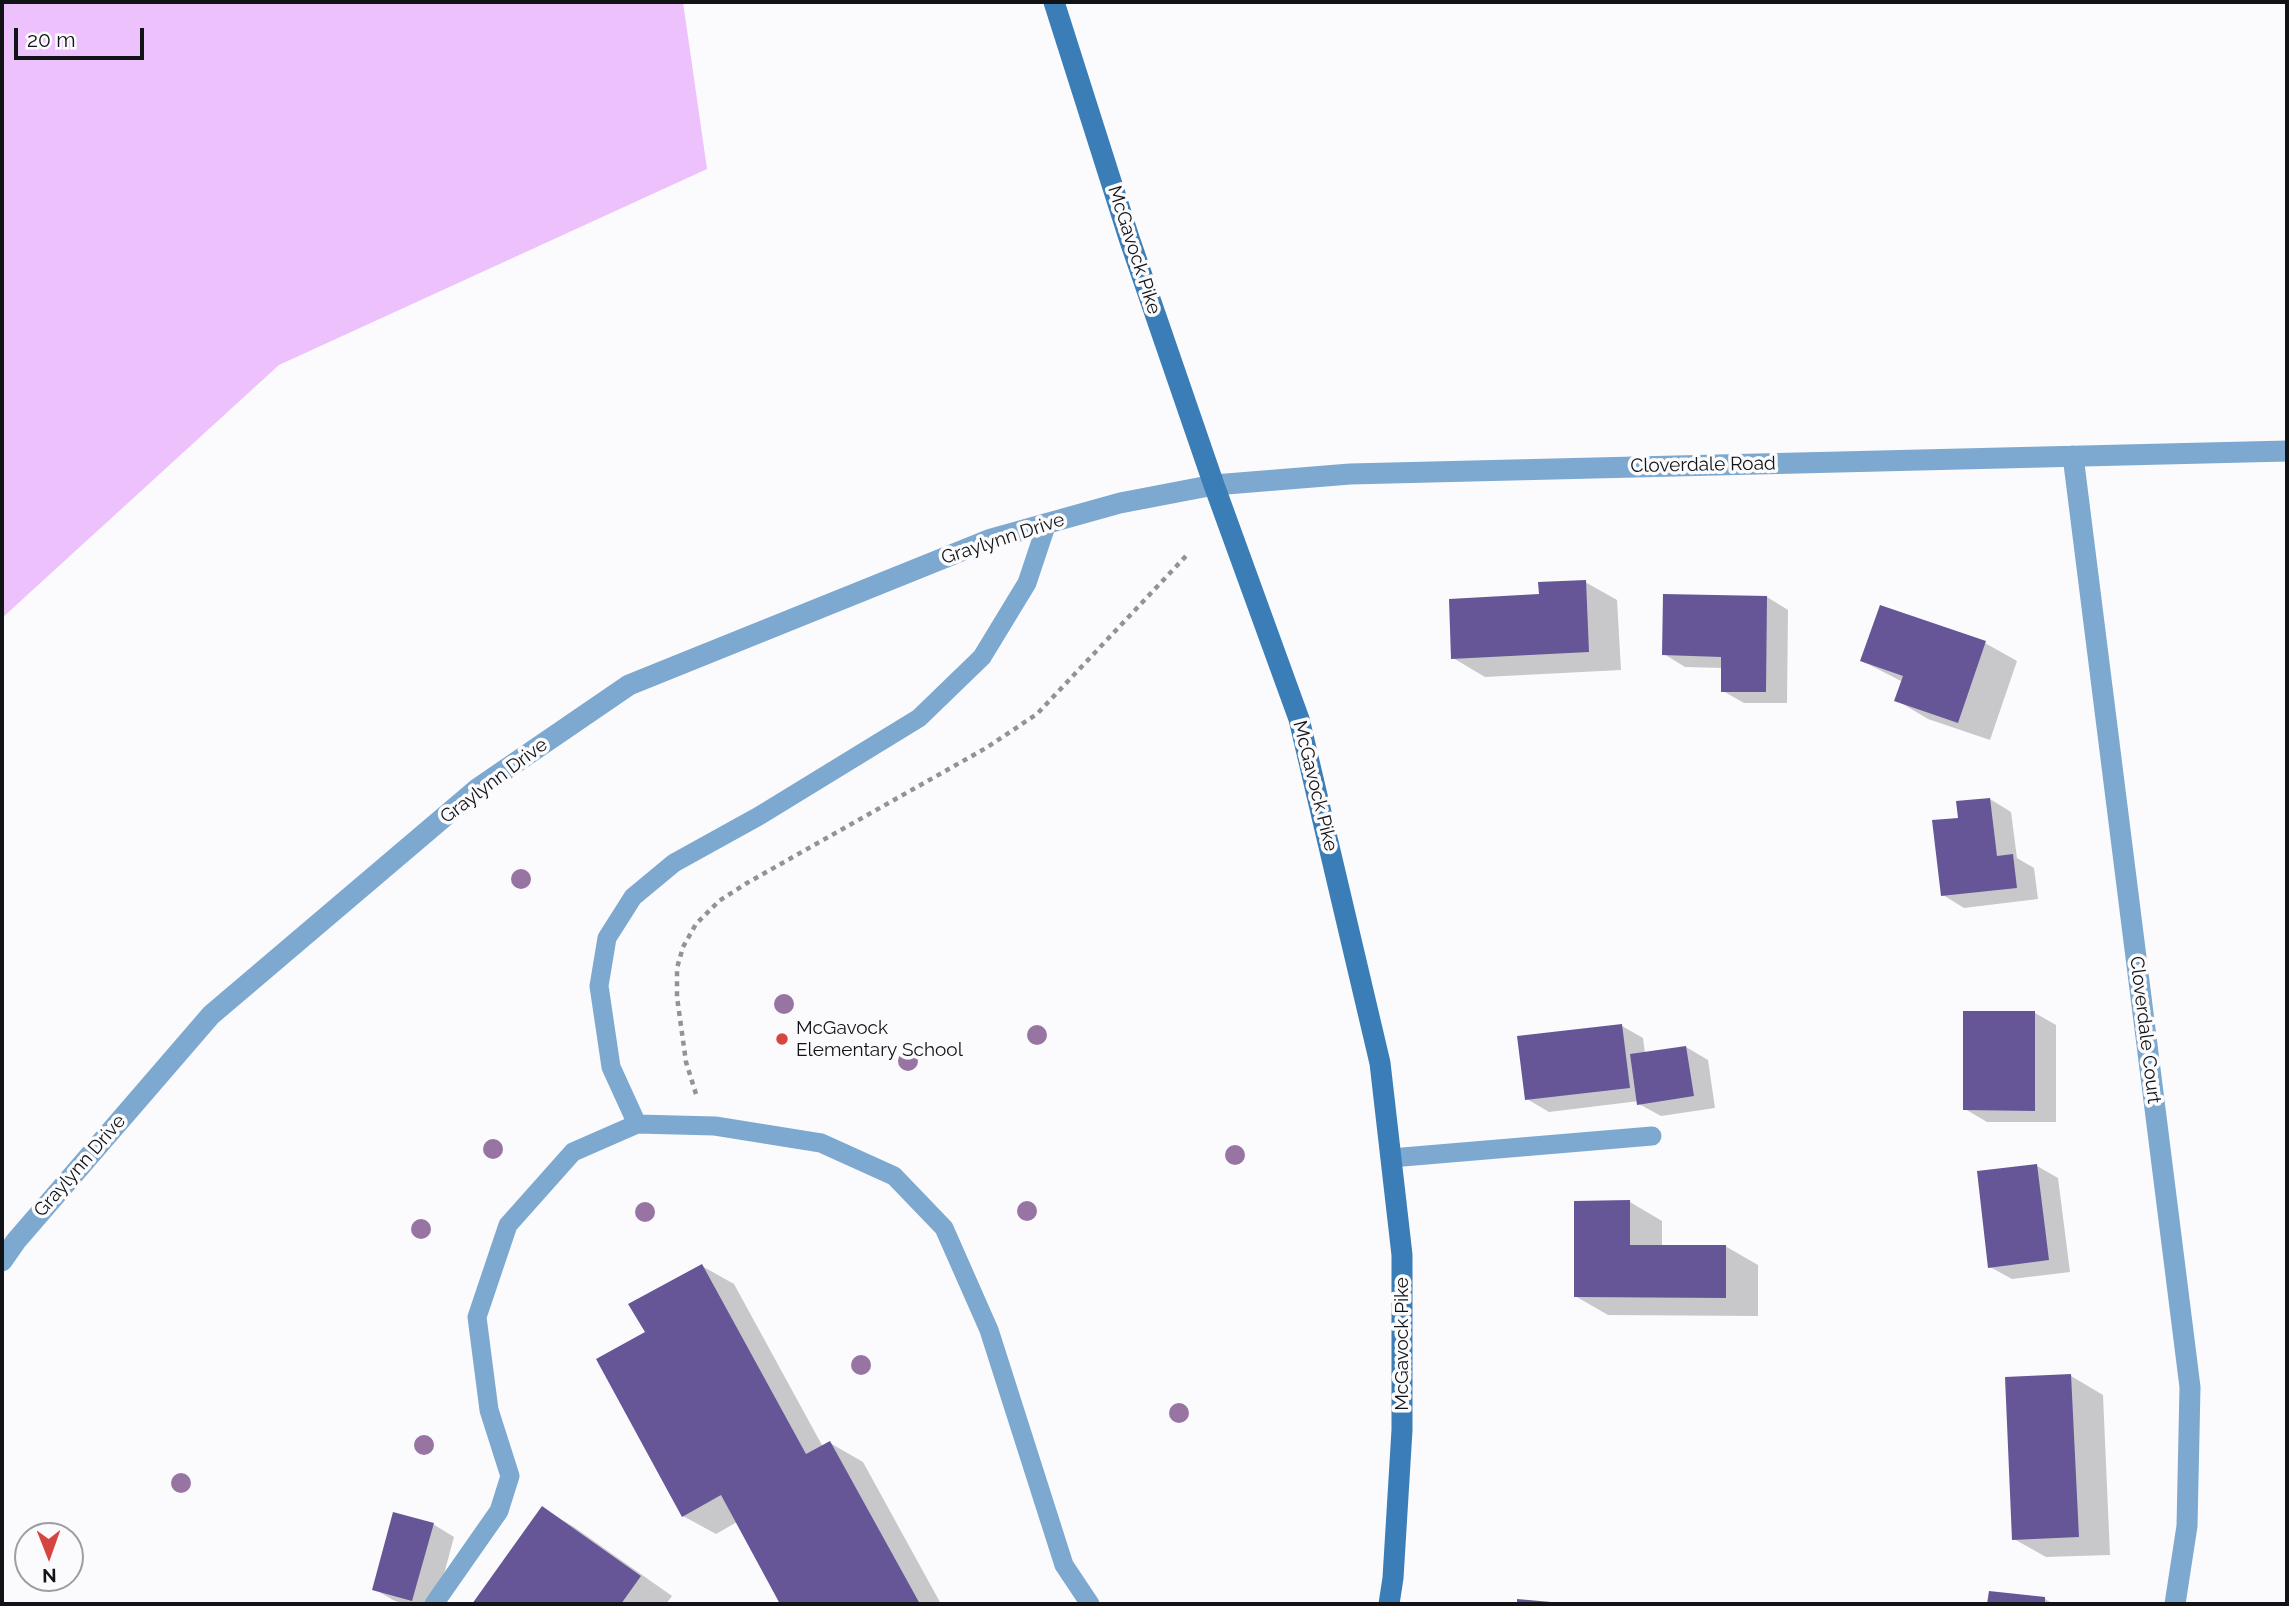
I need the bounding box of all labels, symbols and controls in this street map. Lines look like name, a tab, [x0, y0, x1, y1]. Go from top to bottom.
scale bar	[18, 14, 147, 58]
text: 20 m	[27, 27, 75, 52]
street label: McGavock Pike	[1103, 183, 1165, 317]
street label: Cloverdale Road	[1630, 452, 1776, 478]
street label: Graylynn Drive	[939, 508, 1067, 570]
street label: McGavock Pike	[1288, 718, 1342, 854]
street label: Graylynn Drive	[436, 733, 552, 829]
street label: Cloverdale Court	[2125, 955, 2165, 1105]
place label: McGavock Elementary School	[796, 1017, 963, 1061]
marker: McGavock Elementary School	[774, 1031, 790, 1047]
street label: Graylynn Drive	[29, 1110, 131, 1222]
street label: McGavock Pike	[1391, 1277, 1413, 1411]
north arrow	[14, 1522, 84, 1592]
text: N	[42, 1565, 57, 1587]

